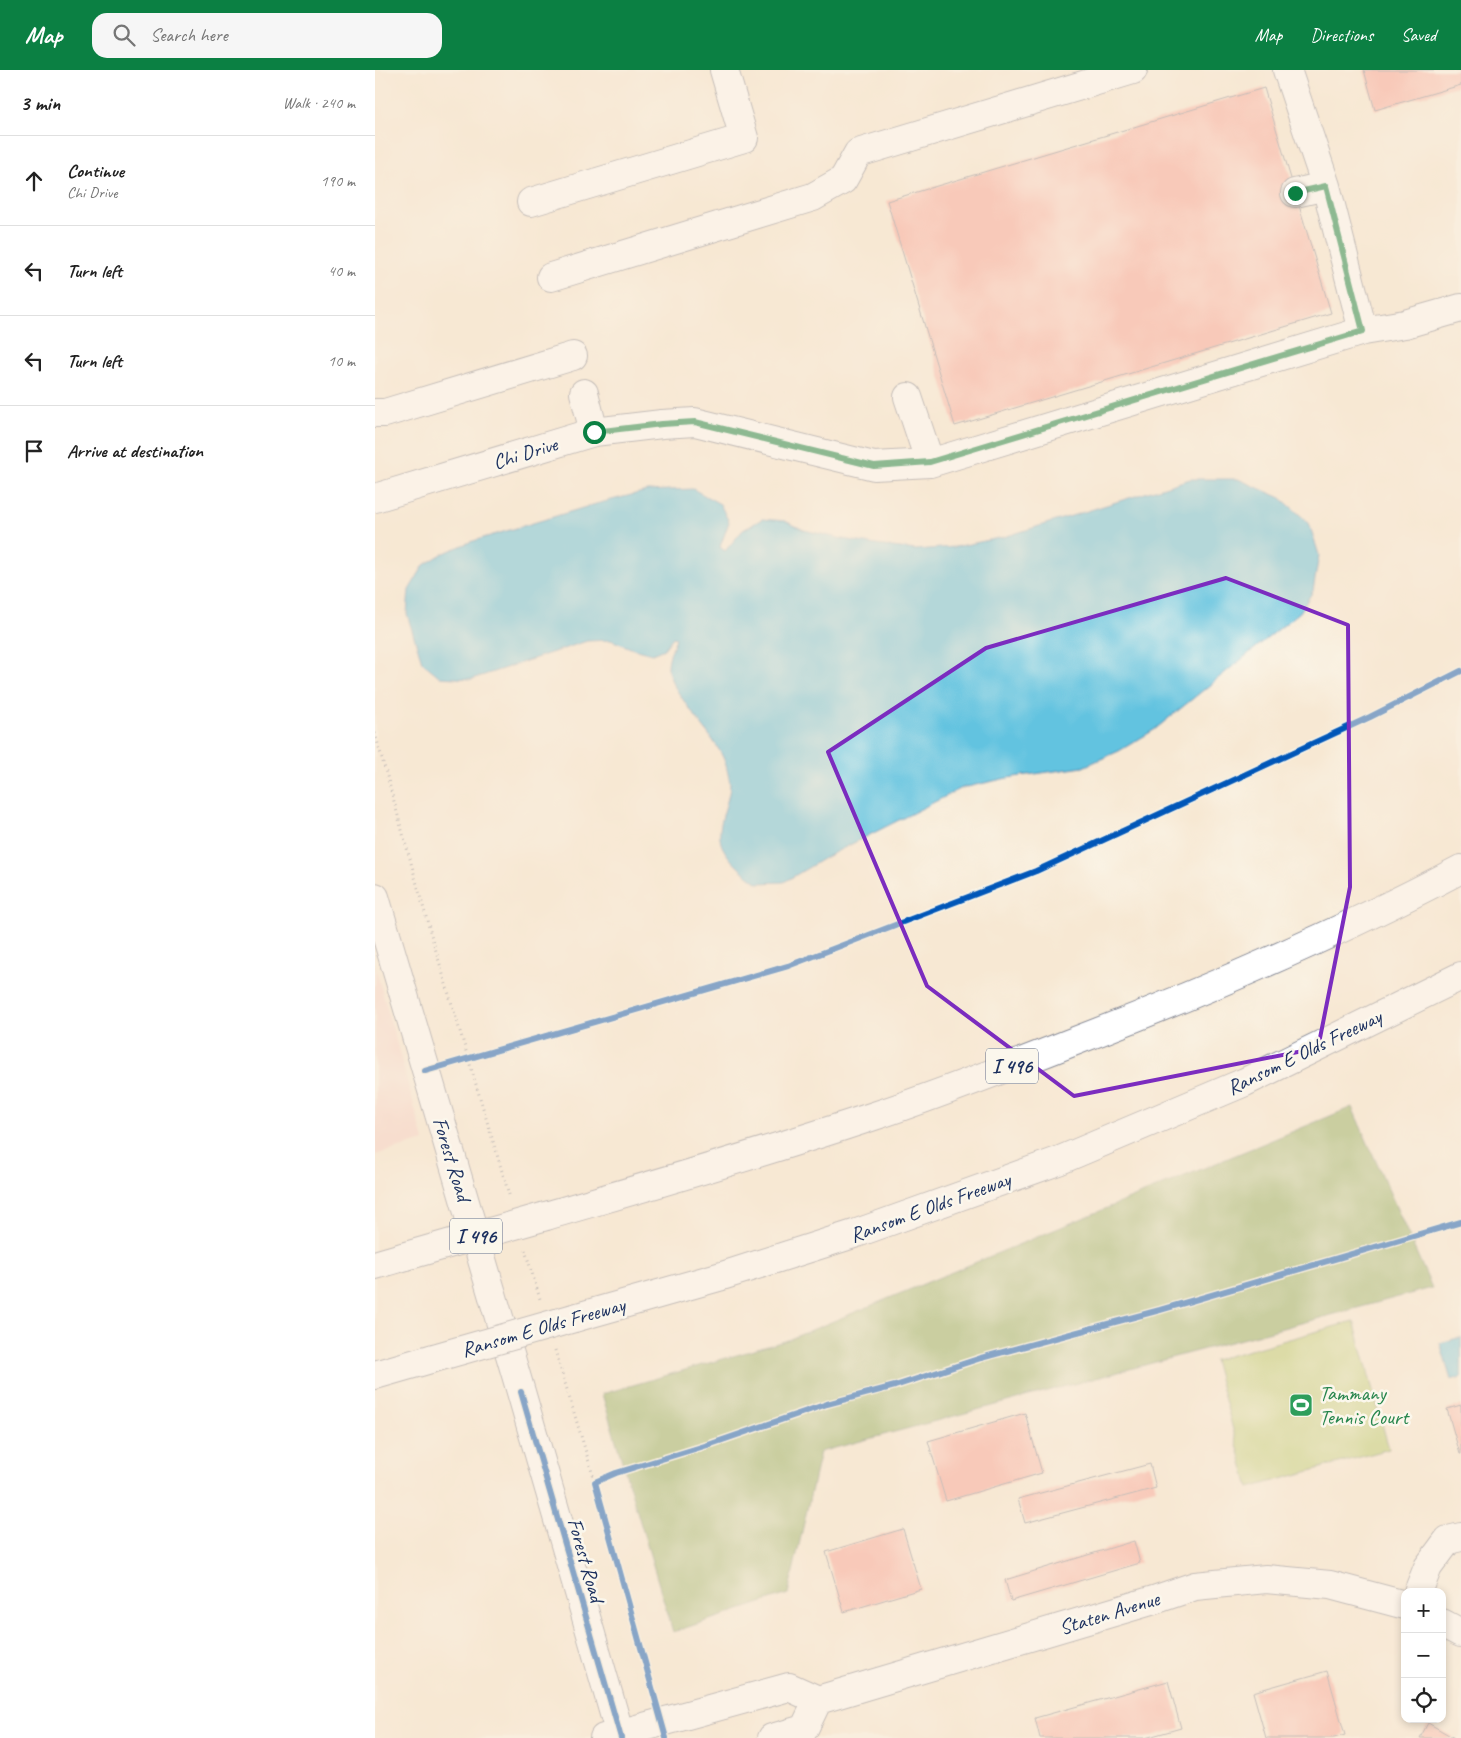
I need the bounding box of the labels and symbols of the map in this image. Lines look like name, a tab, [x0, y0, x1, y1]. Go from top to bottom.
route end	[1284, 182, 1307, 205]
route start	[583, 421, 606, 444]
street label: Chi Drive	[490, 431, 562, 475]
street label: Ransom E Olds Freeway	[1222, 1002, 1387, 1101]
road number: I 496	[986, 1048, 1038, 1084]
street label: Forest Road	[427, 1114, 478, 1208]
street label: Ransom E Olds Freeway	[846, 1165, 1016, 1248]
road number: I 496	[450, 1218, 502, 1254]
street label: Ransom E Olds Freeway	[458, 1291, 630, 1363]
place label: Tammany Tennis Court	[1319, 1380, 1410, 1430]
sports icon: Tammany Tennis Court	[1288, 1392, 1314, 1418]
street label: Forest Road	[562, 1515, 611, 1609]
street label: Staten Avenue	[1056, 1585, 1163, 1641]

